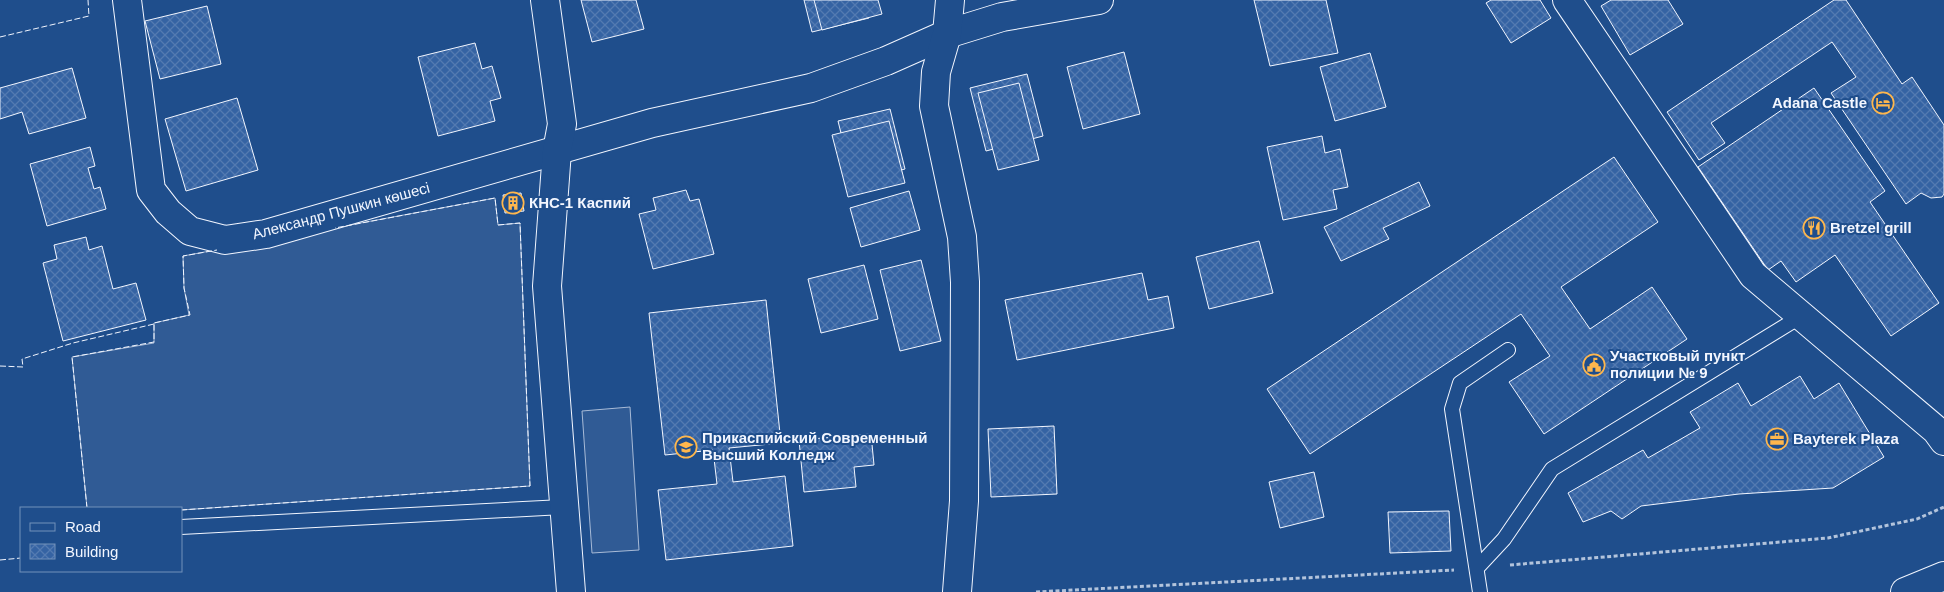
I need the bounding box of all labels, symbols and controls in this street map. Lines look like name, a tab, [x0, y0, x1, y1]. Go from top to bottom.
hotel icon: Adana Сastle	[1871, 91, 1895, 115]
place label: Adana Сastle	[1772, 94, 1867, 111]
street label: Александр Пушкин көшесі	[250, 179, 431, 242]
building icon: КНС-1 Каспий	[501, 191, 525, 215]
place label: КНС-1 Каспий	[529, 194, 631, 211]
restaurant icon: Bretzel grill	[1802, 216, 1826, 240]
place label: Bretzel grill	[1830, 219, 1912, 236]
place label: Участковый пункт полиции № 9	[1610, 347, 1745, 381]
public building icon: Участковый пункт полиции № 9	[1582, 353, 1606, 377]
office icon: Bayterek Plaza	[1765, 427, 1789, 451]
place label: Прикаспийский Современный Высший Колледж	[702, 429, 927, 463]
place label: Bayterek Plaza	[1793, 430, 1900, 447]
school or university icon: Прикаспийский Современный Высший Колледж	[674, 435, 698, 459]
legend	[20, 507, 182, 572]
text: Road	[65, 518, 101, 535]
text: Building	[65, 543, 118, 560]

